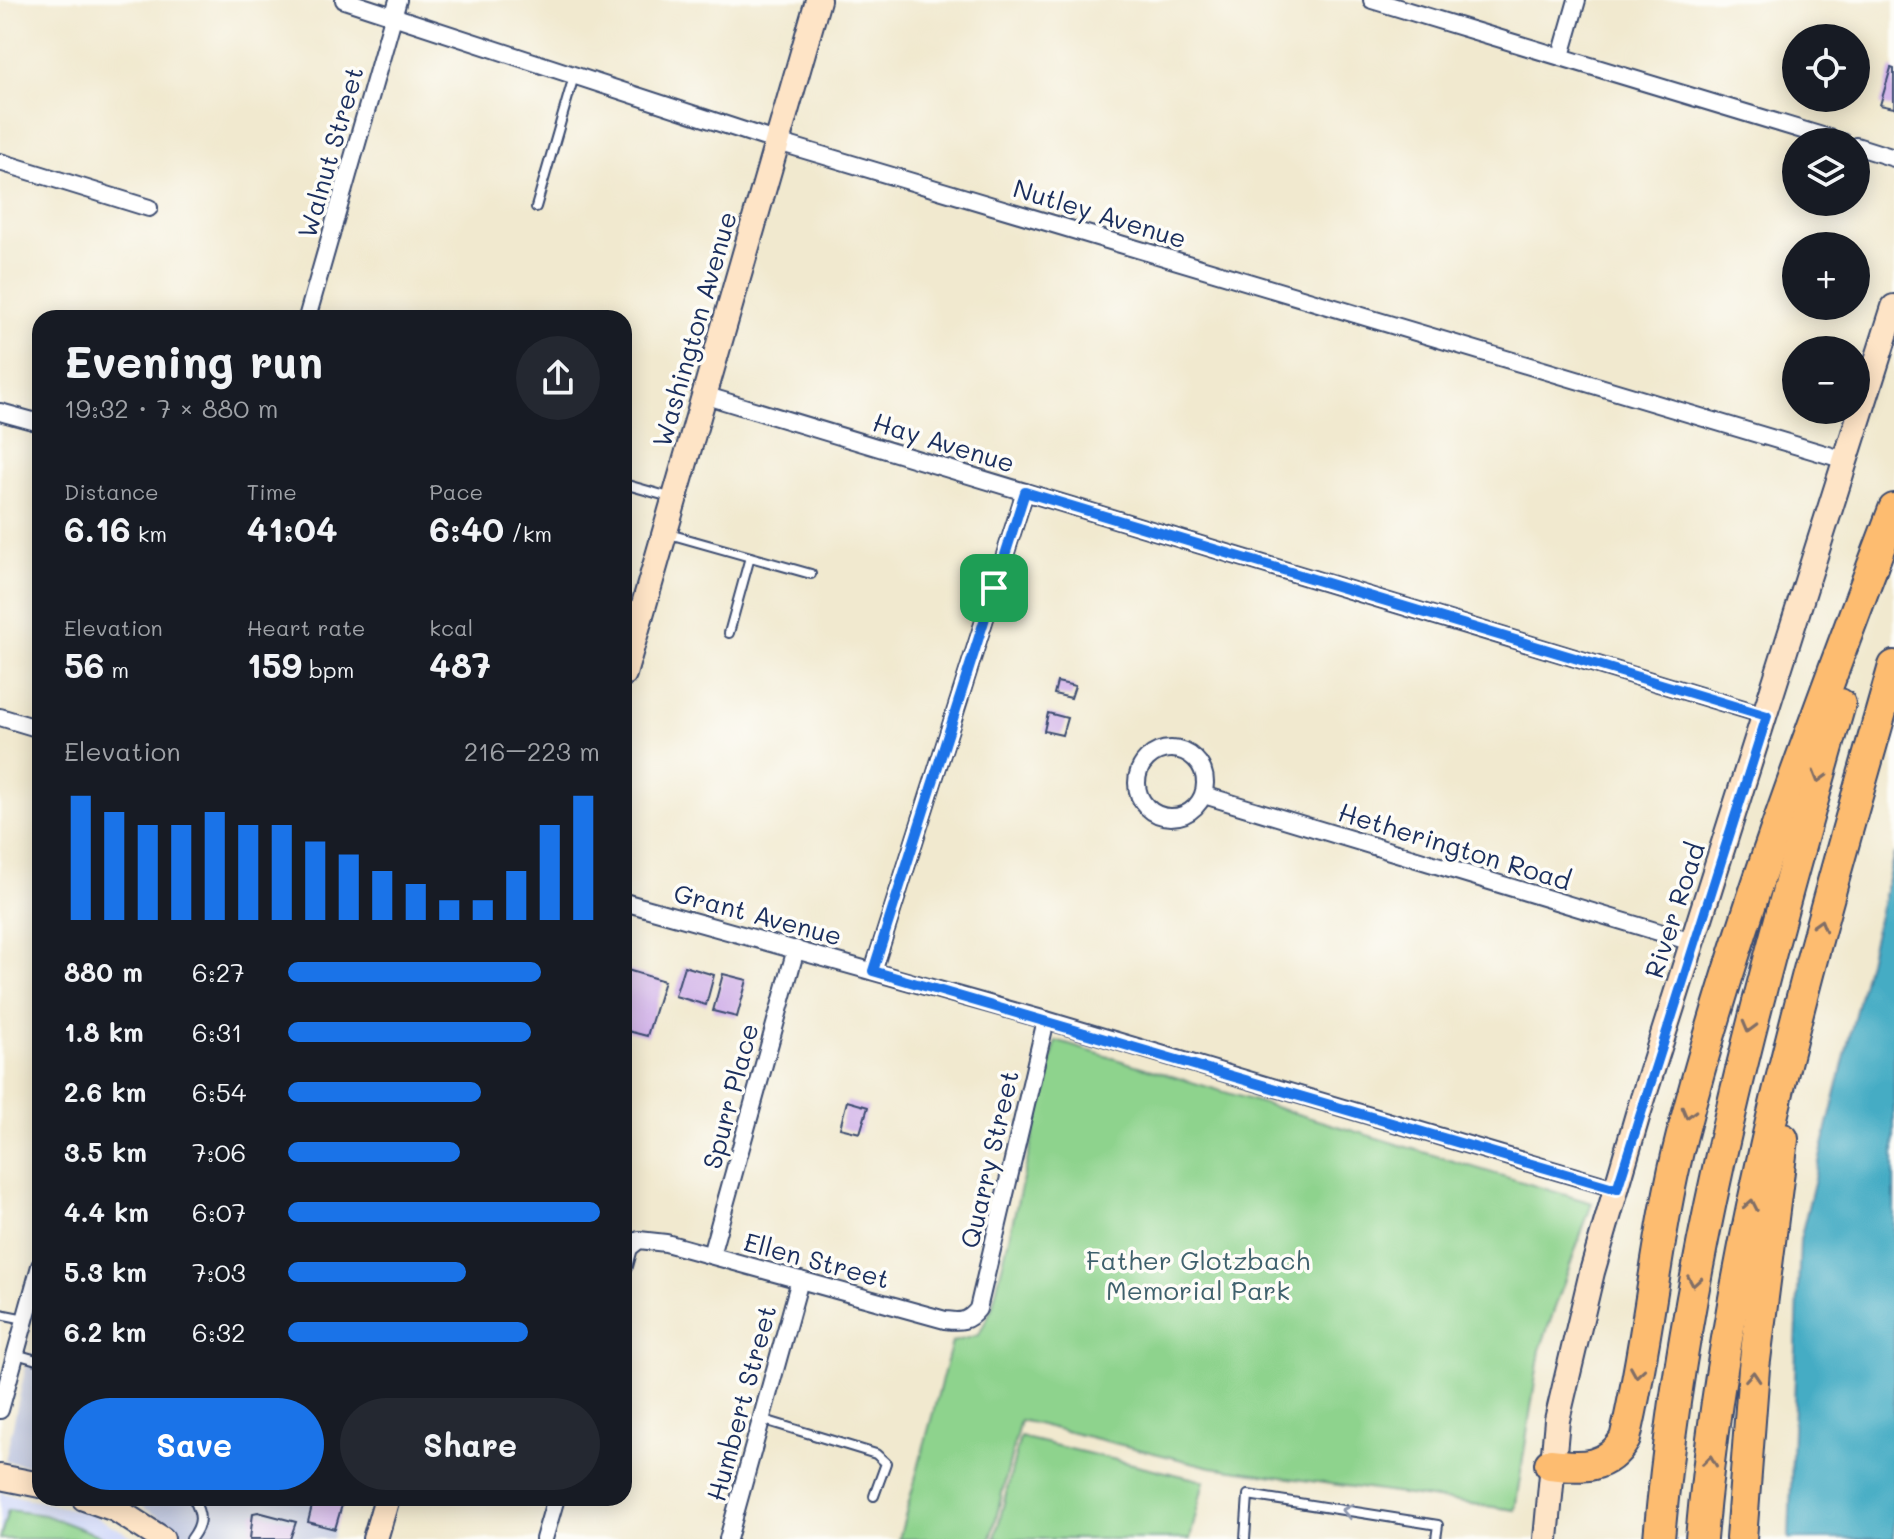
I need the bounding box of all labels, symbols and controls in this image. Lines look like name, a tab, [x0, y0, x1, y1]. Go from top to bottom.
map controls	[1782, 24, 1870, 424]
button: locate	[1782, 24, 1870, 112]
street label: Walnut Street	[289, 62, 371, 242]
button: layers	[1782, 128, 1870, 216]
street label: Nutley Avenue	[1009, 171, 1191, 255]
street label: Washington Avenue	[644, 207, 744, 451]
button: +	[1782, 232, 1870, 320]
text: Evening run	[64, 332, 323, 389]
button: share	[516, 336, 600, 420]
button: −	[1782, 336, 1870, 424]
text: 19:32 · 7 × 880 m	[64, 391, 278, 425]
street label: Hay Avenue	[869, 404, 1019, 480]
text: Distance	[64, 477, 159, 506]
text: Time	[247, 477, 297, 506]
text: Pace	[429, 477, 483, 506]
text: 6.16	[64, 506, 131, 551]
text: 41:04	[247, 506, 337, 551]
text: 6:40	[429, 506, 504, 551]
text: km	[131, 519, 167, 548]
text: /km	[504, 519, 552, 548]
pin	[960, 554, 1028, 622]
icon: arrive	[972, 566, 1016, 610]
text: Elevation	[64, 613, 163, 642]
text: Heart rate	[247, 613, 365, 642]
text: kcal	[429, 613, 473, 642]
text: 56	[64, 642, 104, 687]
text: 159	[247, 642, 302, 687]
text: 487	[429, 642, 491, 687]
text: m	[104, 655, 129, 684]
text: bpm	[302, 655, 354, 684]
text: Elevation	[64, 734, 181, 768]
text: 216–223 m	[464, 734, 600, 768]
one-way arrow	[1812, 769, 1828, 783]
street label: Hetherington Road	[1334, 794, 1576, 898]
street label: River Road	[1636, 838, 1712, 982]
street label: Grant Avenue	[670, 875, 846, 953]
one-way arrow	[1811, 919, 1828, 933]
text: 880 m	[64, 955, 143, 989]
text: 6:27	[192, 955, 245, 989]
text: 1.8 km	[64, 1015, 144, 1049]
text: 6:31	[192, 1015, 243, 1049]
street label: Spurr Place	[694, 1019, 766, 1173]
one-way arrow	[1742, 1020, 1759, 1034]
street label: Quarry Street	[952, 1067, 1026, 1251]
text: 2.6 km	[64, 1075, 146, 1109]
text: 6:54	[192, 1075, 246, 1109]
one-way arrow	[1680, 1105, 1697, 1119]
text: 3.5 km	[64, 1135, 147, 1169]
text: 7:06	[192, 1135, 246, 1169]
text: 4.4 km	[64, 1195, 149, 1229]
text: 6:07	[192, 1195, 246, 1229]
one-way arrow	[1742, 1199, 1759, 1212]
street label: Ellen Street	[740, 1224, 894, 1296]
park label: Father Glotzbach Memorial Park	[1086, 1243, 1310, 1307]
text: 5.3 km	[64, 1255, 147, 1289]
text: 7:03	[192, 1255, 246, 1289]
one-way arrow	[1687, 1274, 1704, 1288]
street label: Humbert Street	[698, 1301, 784, 1505]
text: 6.2 km	[64, 1315, 146, 1349]
text: 6:32	[192, 1315, 245, 1349]
one-way arrow	[1629, 1365, 1646, 1379]
one-way arrow	[1744, 1370, 1761, 1383]
button: Save	[64, 1398, 324, 1490]
button: Share	[340, 1398, 600, 1490]
one-way arrow	[1701, 1455, 1718, 1468]
one-way arrow	[1340, 1503, 1354, 1520]

